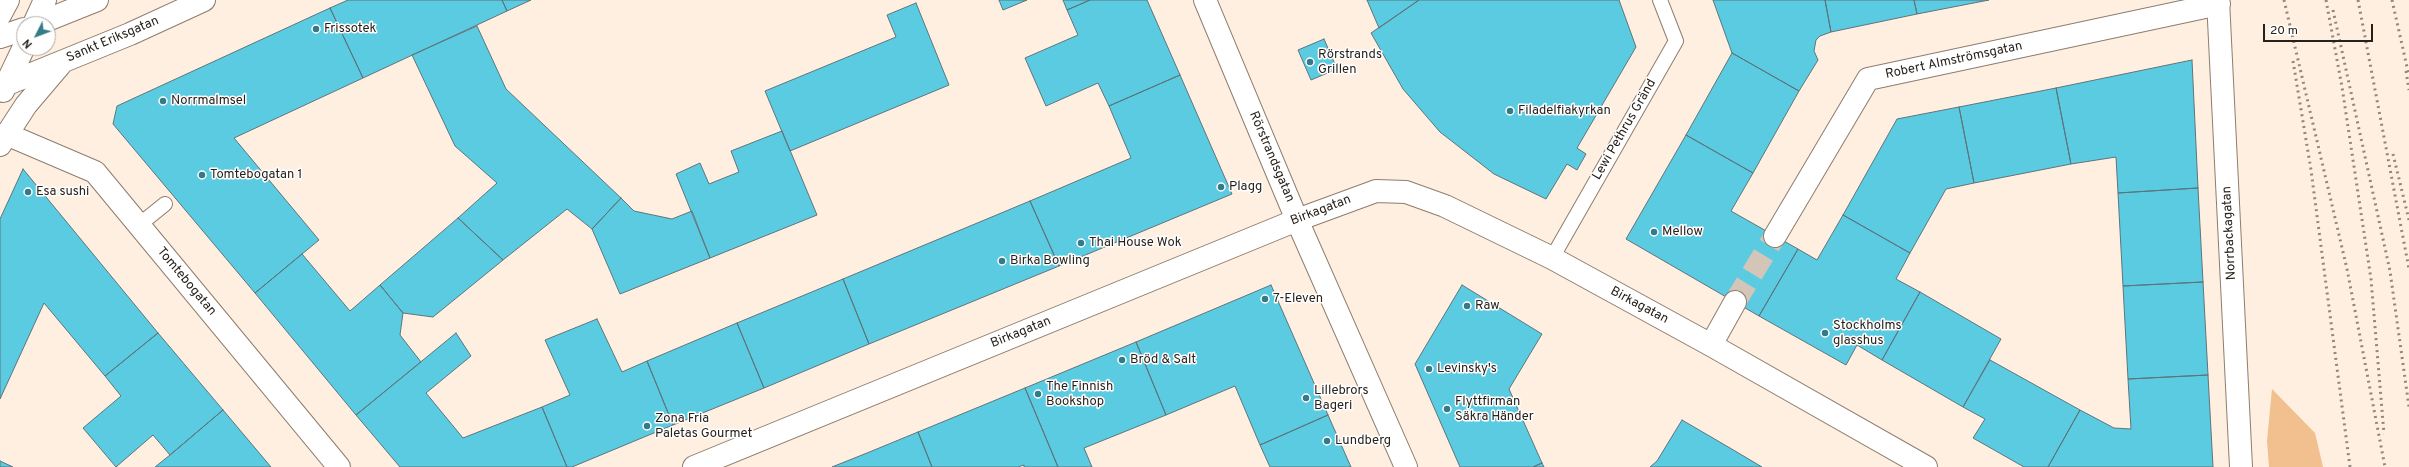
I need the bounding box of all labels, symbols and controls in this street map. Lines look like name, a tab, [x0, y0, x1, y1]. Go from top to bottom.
street label: Sankt Eriksgatan	[65, 14, 161, 66]
north arrow	[16, 16, 56, 56]
scale bar	[2265, 16, 2375, 42]
place label: Frissotek	[324, 21, 376, 37]
text: 20 m	[2270, 23, 2298, 39]
marker: Frissotek	[311, 24, 321, 34]
text: N	[20, 36, 36, 51]
street label: Robert Almströmsgatan	[1884, 39, 2024, 83]
place label: Rörstrands Grillen	[1318, 47, 1382, 78]
marker: Rörstrands Grillen	[1305, 57, 1315, 67]
street label: Lewi Pethrus Gränd	[1590, 77, 1660, 183]
place label: Norrmalmsel	[171, 93, 246, 109]
marker: Norrmalmsel	[158, 96, 168, 106]
place label: Filadelfiakyrkan	[1518, 103, 1611, 119]
marker: Filadelfiakyrkan	[1505, 106, 1515, 116]
street label: Rörstrandsgatan	[1245, 109, 1297, 205]
place label: Tomtebogatan 1	[210, 167, 302, 183]
marker: Tomtebogatan 1	[197, 170, 207, 180]
place label: Plagg	[1229, 179, 1262, 195]
marker: Plagg	[1216, 182, 1226, 192]
place label: Esa sushi	[36, 184, 89, 200]
street label: Norrbackagatan	[2220, 186, 2240, 280]
marker: Esa sushi	[23, 187, 33, 197]
street label: Birkagatan	[1289, 192, 1353, 230]
place label: Mellow	[1662, 224, 1703, 240]
marker: Mellow	[1649, 227, 1659, 237]
place label: Thai House Wok	[1089, 235, 1182, 251]
marker: Thai House Wok	[1076, 238, 1086, 248]
street label: Tomtebogatan	[153, 245, 219, 319]
place label: Birka Bowling	[1010, 253, 1090, 269]
marker: Birka Bowling	[997, 256, 1007, 266]
street label: Birkagatan	[1607, 284, 1671, 328]
place label: 7-Eleven	[1273, 291, 1323, 307]
marker: 7-Eleven	[1260, 294, 1270, 304]
place label: Raw	[1475, 298, 1500, 314]
marker: Raw	[1462, 301, 1472, 311]
street label: Birkagatan	[989, 314, 1053, 352]
place label: Stockholms glasshus	[1833, 318, 1902, 349]
marker: Stockholms glasshus	[1820, 328, 1830, 338]
place label: Bröd & Salt	[1130, 352, 1196, 368]
marker: Bröd & Salt	[1117, 355, 1127, 365]
place label: Levinsky's	[1437, 361, 1497, 377]
marker: Levinsky's	[1424, 364, 1434, 374]
place label: The Finnish Bookshop	[1046, 379, 1113, 410]
place label: Lillebrors Bageri	[1314, 383, 1369, 414]
marker: The Finnish Bookshop	[1033, 389, 1043, 399]
marker: Lillebrors Bageri	[1301, 393, 1311, 403]
place label: Flyttfirman Säkra Händer	[1455, 394, 1534, 425]
marker: Flyttfirman Säkra Händer	[1442, 404, 1452, 414]
place label: Zona Fria Paletas Gourmet	[655, 411, 752, 442]
marker: Zona Fria Paletas Gourmet	[642, 421, 652, 431]
place label: Lundberg	[1335, 433, 1391, 449]
marker: Lundberg	[1322, 436, 1332, 446]

